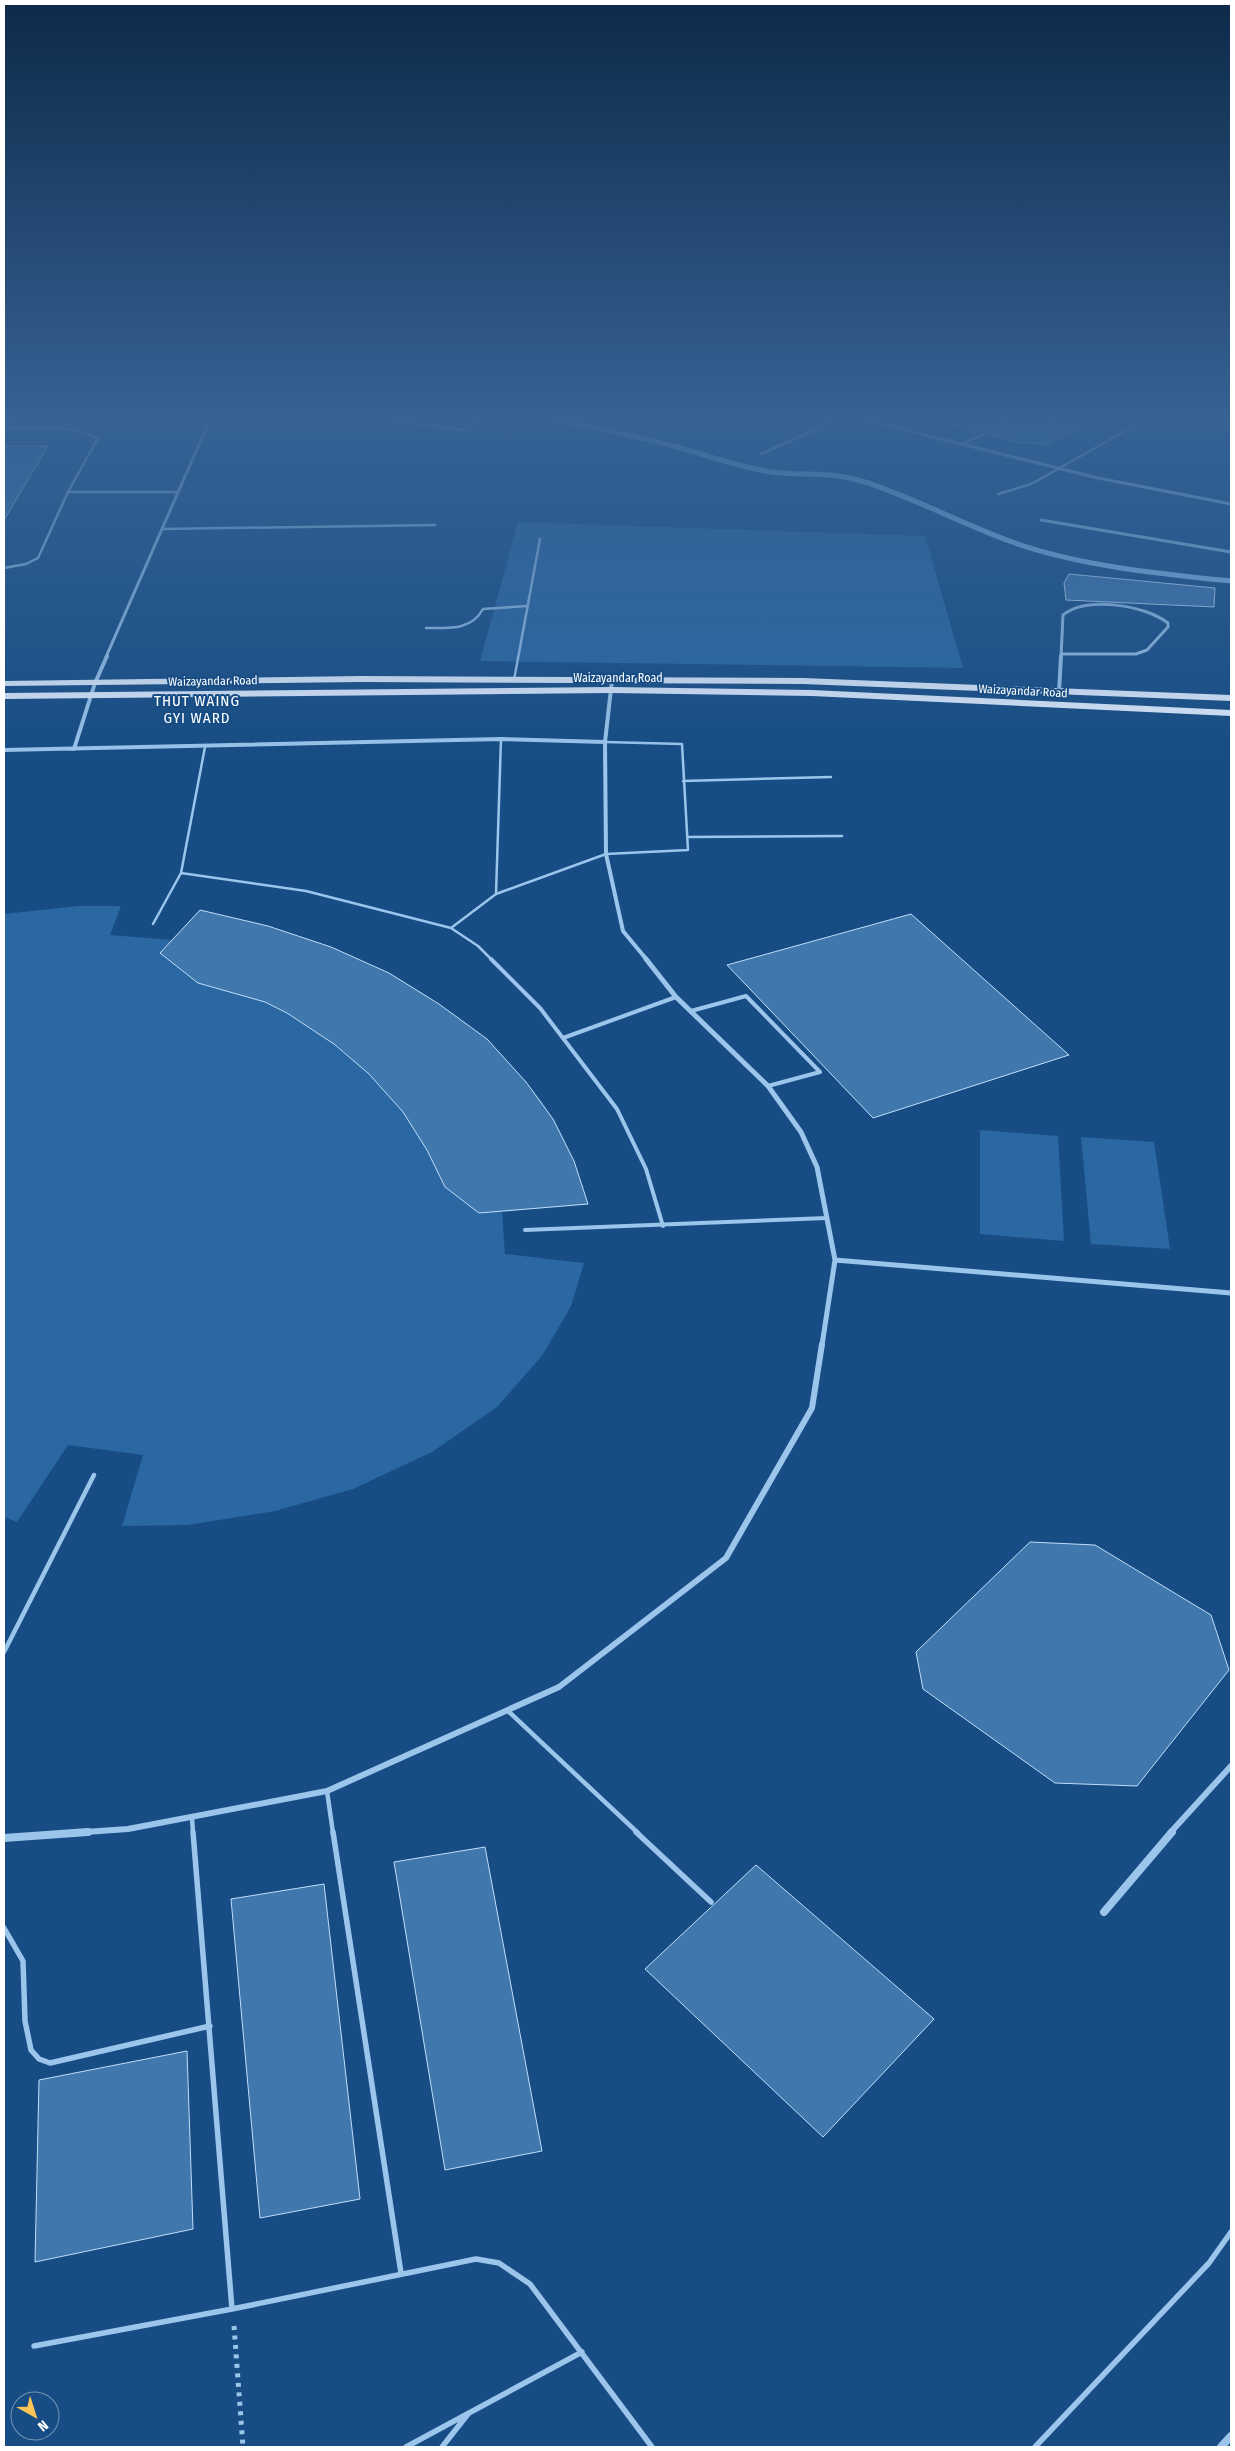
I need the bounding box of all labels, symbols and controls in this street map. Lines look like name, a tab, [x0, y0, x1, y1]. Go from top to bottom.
street label: Waizayandar Road	[573, 671, 663, 685]
street label: Waizayandar Road	[168, 673, 258, 689]
street label: Waizayandar Road	[978, 682, 1068, 700]
district label: THUT WAING GYI WARD	[154, 692, 240, 727]
north arrow	[10, 2391, 60, 2441]
text: N	[34, 2416, 51, 2435]

